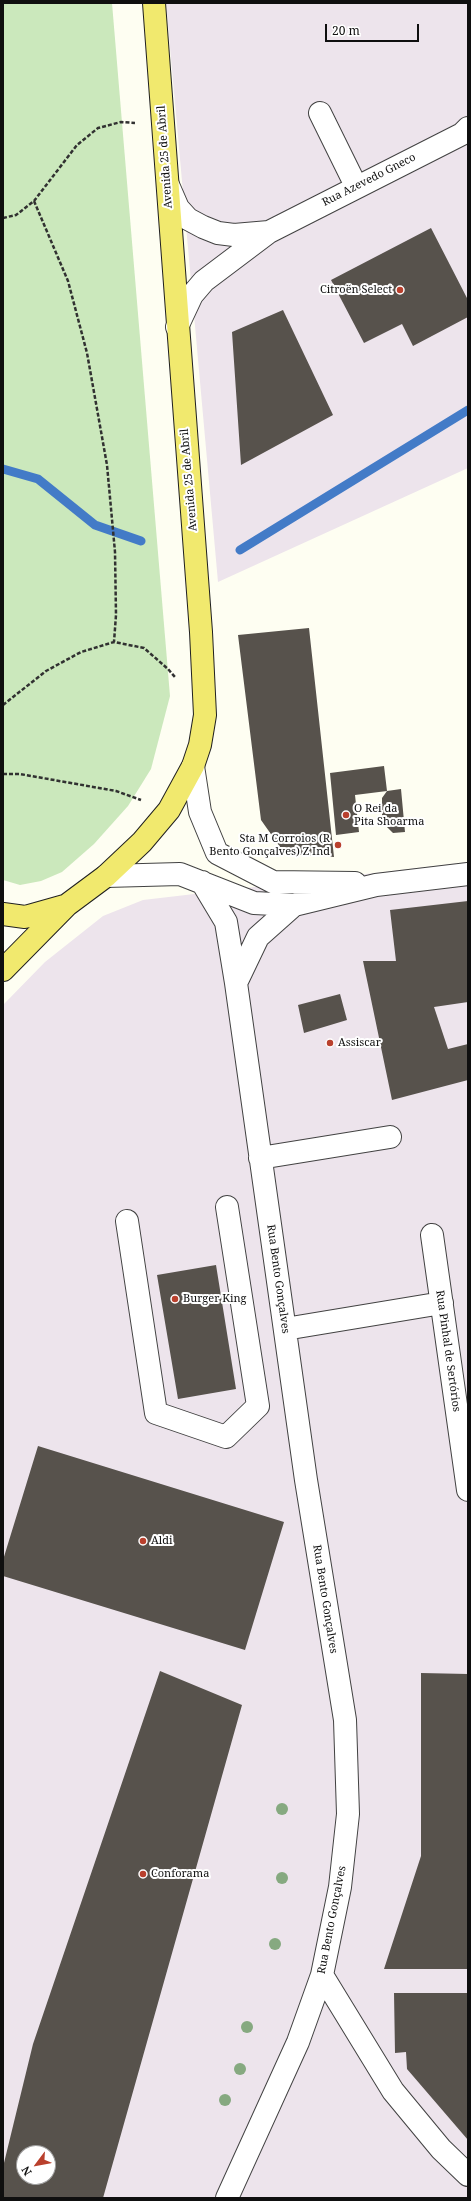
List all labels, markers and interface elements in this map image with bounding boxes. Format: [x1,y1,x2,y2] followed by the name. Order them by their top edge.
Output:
[327,16,421,42] scale bar
[332,22,360,39] text: 20 m
[155,105,175,209] street label: Avenida 25 de Abril
[320,151,418,209] street label: Rua Azevedo Gneco
[320,283,392,297] place label: Citroën Select
[395,285,405,295] marker: Citroën Select
[178,428,200,532] street label: Avenida 25 de Abril
[354,802,424,828] place label: O Rei da Pita Shoarma
[341,810,351,820] marker: O Rei da Pita Shoarma
[209,832,330,858] place label: Sta M Corroios (R Bento Gonçalves) Z Ind
[333,840,343,850] marker: Sta M Corroios (R Bento Gonçalves) Z Ind
[338,1036,381,1050] place label: Assiscar
[325,1038,335,1048] marker: Assiscar
[264,1224,292,1334] street label: Rua Bento Gonçalves
[433,1289,463,1413] street label: Rua Pinhal de Sertórios
[183,1292,246,1306] place label: Burger King
[170,1294,180,1304] marker: Burger King
[151,1534,172,1548] place label: Aldi
[138,1536,148,1546] marker: Aldi
[310,1544,340,1654] street label: Rua Bento Gonçalves
[315,1865,349,1975] street label: Rua Bento Gonçalves
[151,1867,209,1881] place label: Conforama
[138,1869,148,1879] marker: Conforama
[16,2145,56,2185] north arrow
[18,2163,35,2179] text: N

